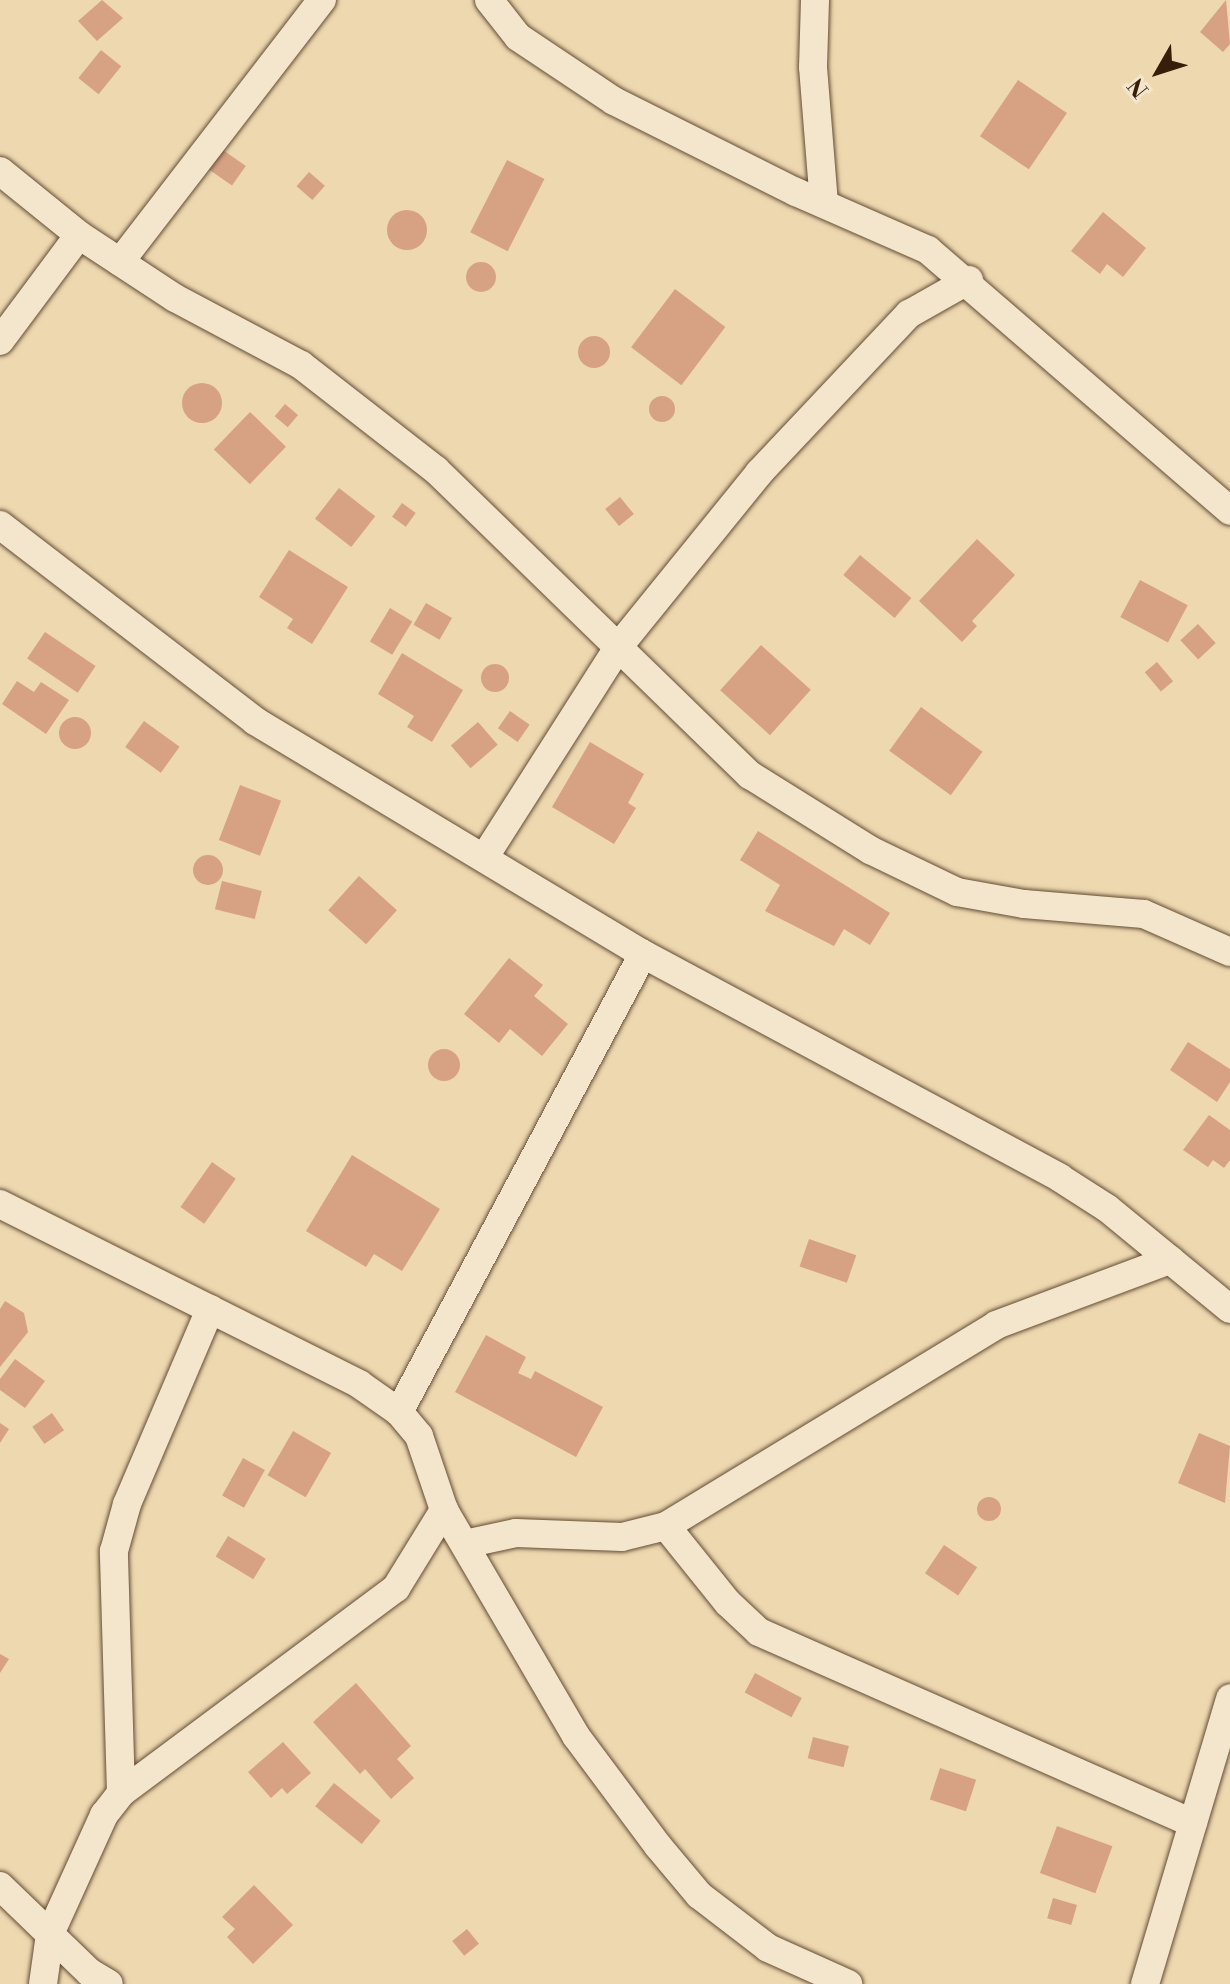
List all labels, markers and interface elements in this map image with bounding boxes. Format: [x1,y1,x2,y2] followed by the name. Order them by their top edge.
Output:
[1118,32,1198,112] north arrow
[1123,72,1155,103] text: N

